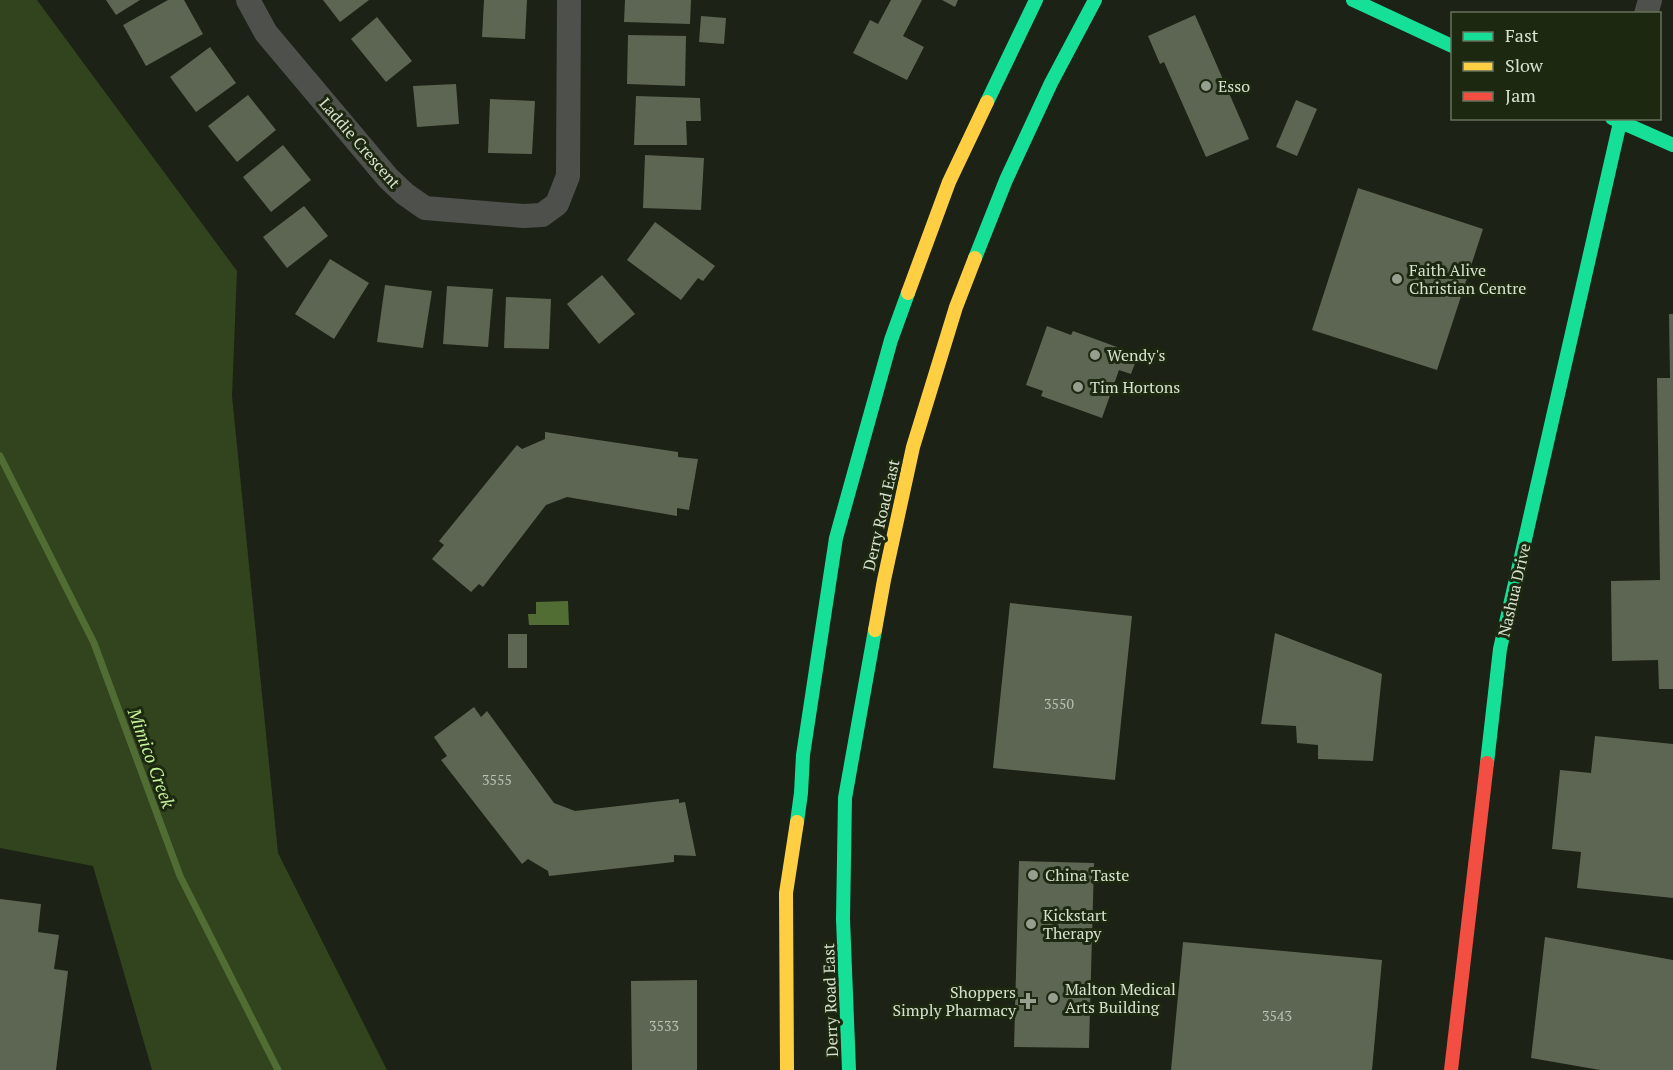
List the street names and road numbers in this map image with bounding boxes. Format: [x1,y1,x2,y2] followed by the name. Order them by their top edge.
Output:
[314,93,406,193] street label: Laddie Crescent
[857,457,905,573] street label: Derry Road East
[1493,541,1535,639] street label: Nashua Drive
[817,943,843,1057] street label: Derry Road East

